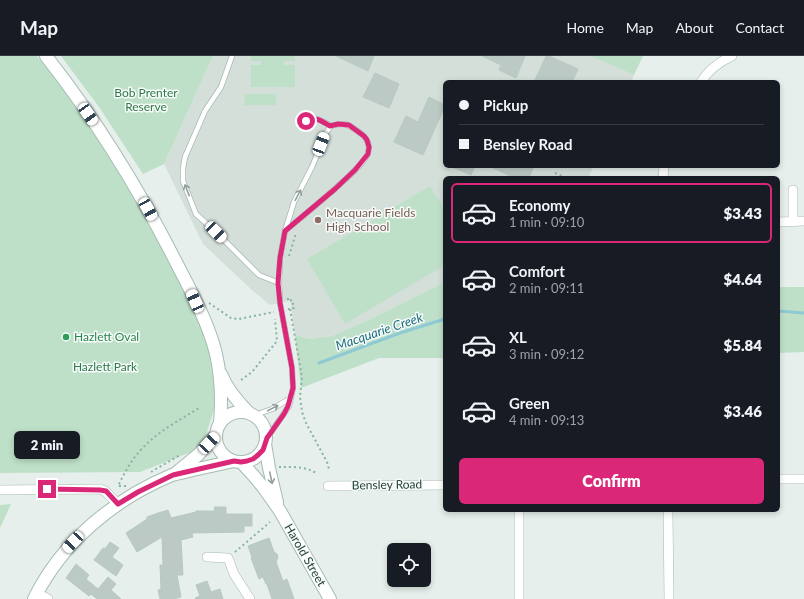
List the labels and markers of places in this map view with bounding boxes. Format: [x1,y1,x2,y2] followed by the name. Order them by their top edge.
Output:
[326,205,415,234] place label: Macquarie Fields High School
[313,215,323,225] marker: Macquarie Fields High School
[74,329,139,344] place label: Hazlett Oval
[61,332,71,342] marker: Hazlett Oval

